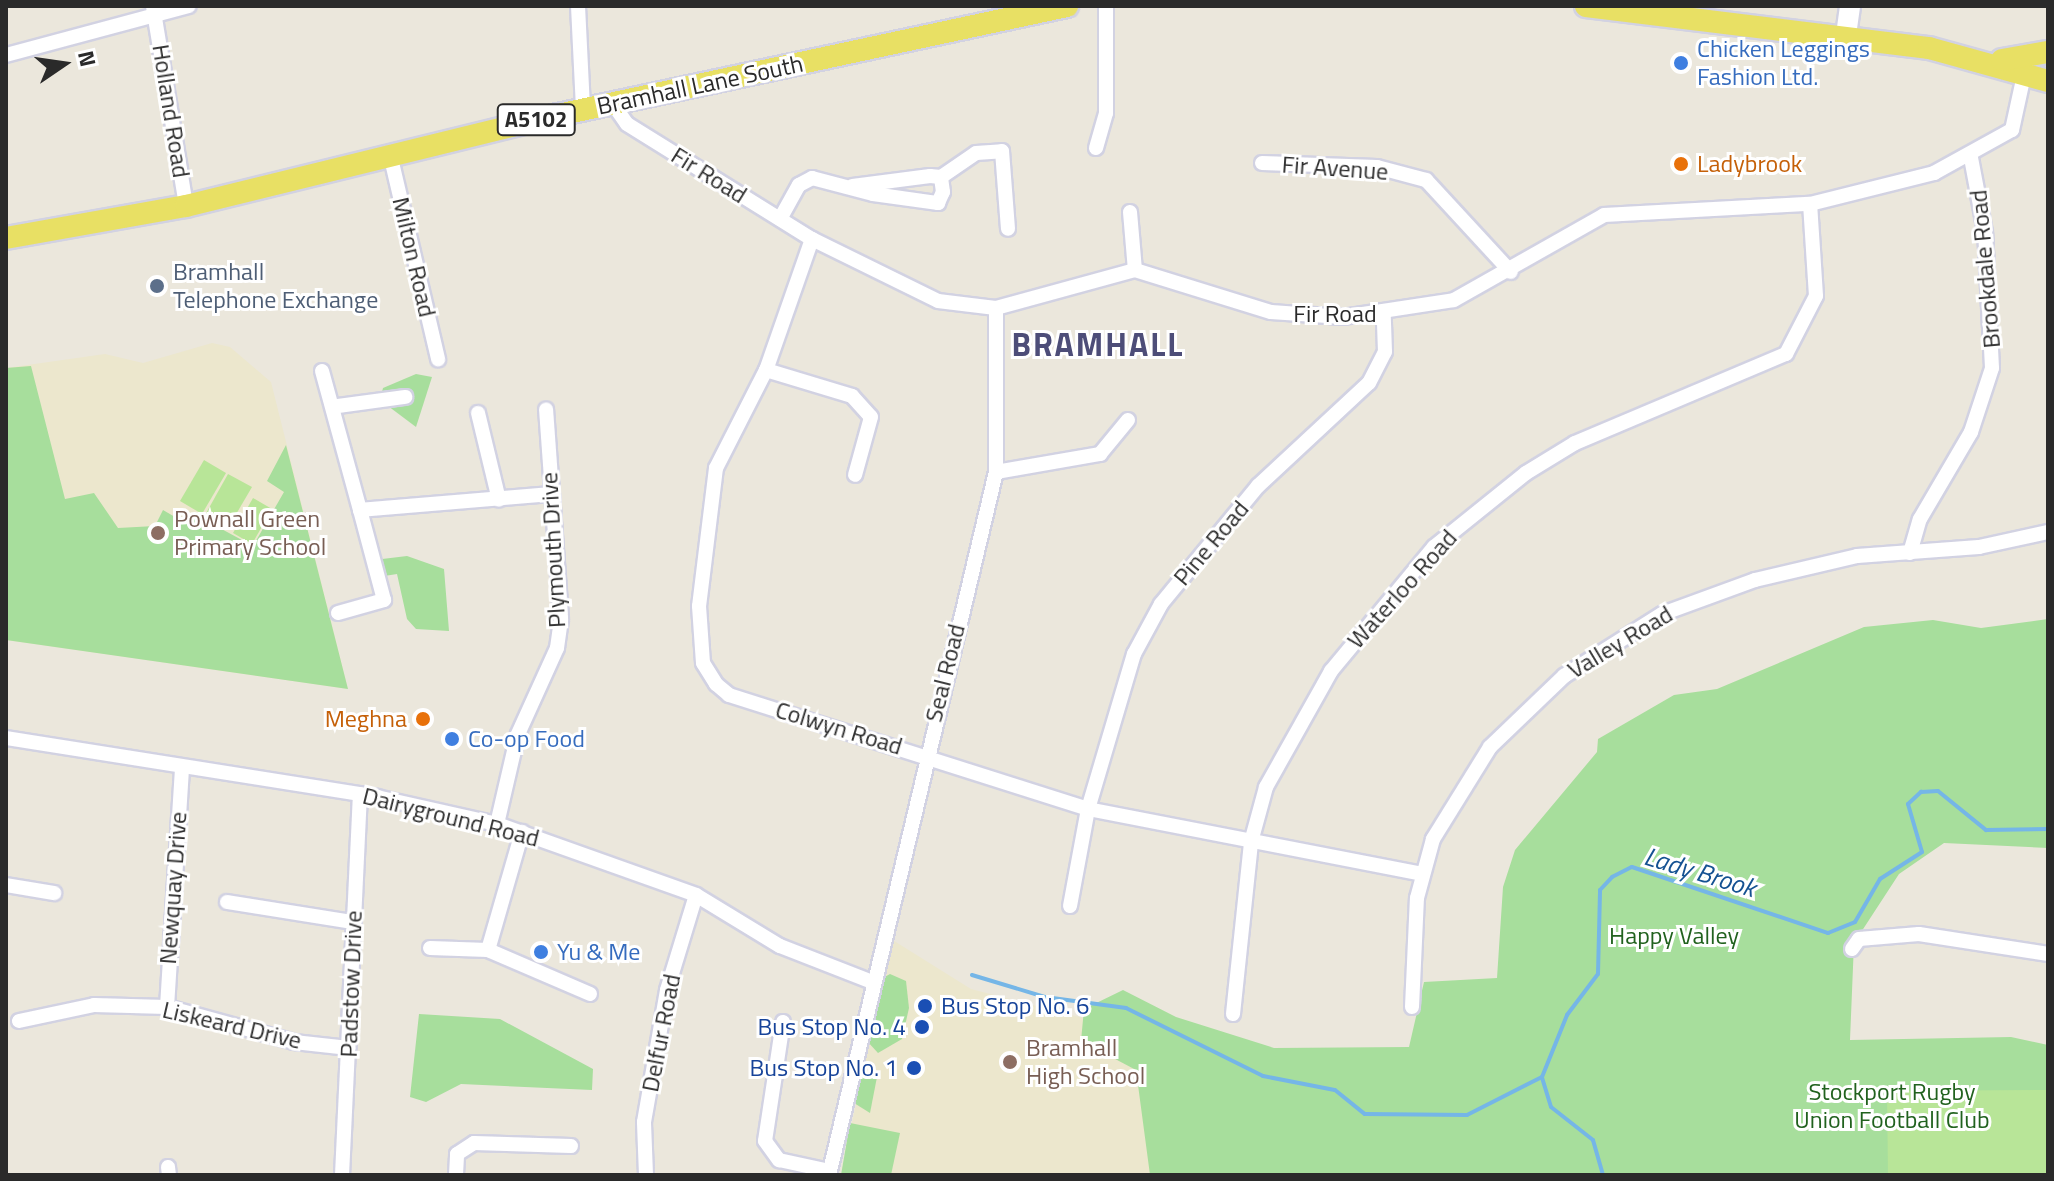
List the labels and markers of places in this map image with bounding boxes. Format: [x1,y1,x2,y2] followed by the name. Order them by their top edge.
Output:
[1697,35,1870,91] place label: Chicken Leggings Fashion Ltd.
[1672,54,1690,72] marker: Chicken Leggings Fashion Ltd.
[1697,150,1802,178] place label: Ladybrook
[1672,155,1690,173] marker: Ladybrook
[173,258,378,314] place label: Bramhall Telephone Exchange
[148,277,166,295] marker: Bramhall Telephone Exchange
[174,505,326,561] place label: Pownall Green Primary School
[149,524,167,542] marker: Pownall Green Primary School
[325,705,407,733] place label: Meghna
[414,710,432,728] marker: Meghna
[468,725,585,753] place label: Co-op Food
[443,730,461,748] marker: Co-op Food
[557,938,640,966] place label: Yu & Me
[532,943,550,961] marker: Yu & Me
[941,992,1089,1020] place label: Bus Stop No. 6
[916,997,934,1015] marker: Bus Stop No. 6
[758,1013,906,1041] place label: Bus Stop No. 4
[913,1018,931,1036] marker: Bus Stop No. 4
[1026,1034,1145,1090] place label: Bramhall High School
[1001,1053,1019,1071] marker: Bramhall High School
[750,1054,898,1082] place label: Bus Stop No. 1
[905,1059,923,1077] marker: Bus Stop No. 1

